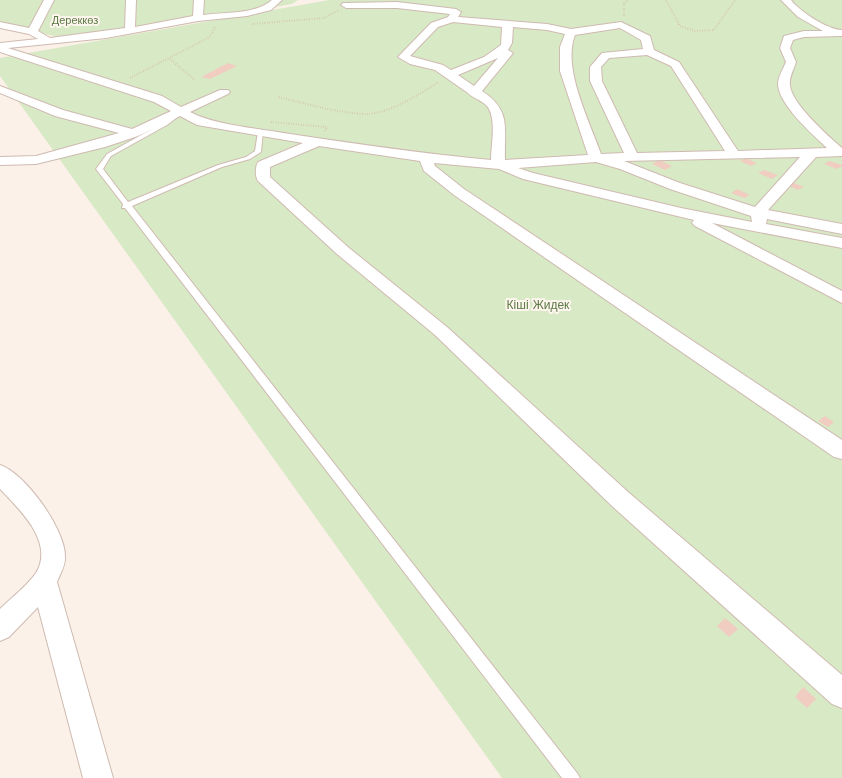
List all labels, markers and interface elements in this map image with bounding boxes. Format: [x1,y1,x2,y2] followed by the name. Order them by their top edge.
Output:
[52,14,98,27] park label: Дереккөз
[507,298,570,312] park label: Кіші Жидек

